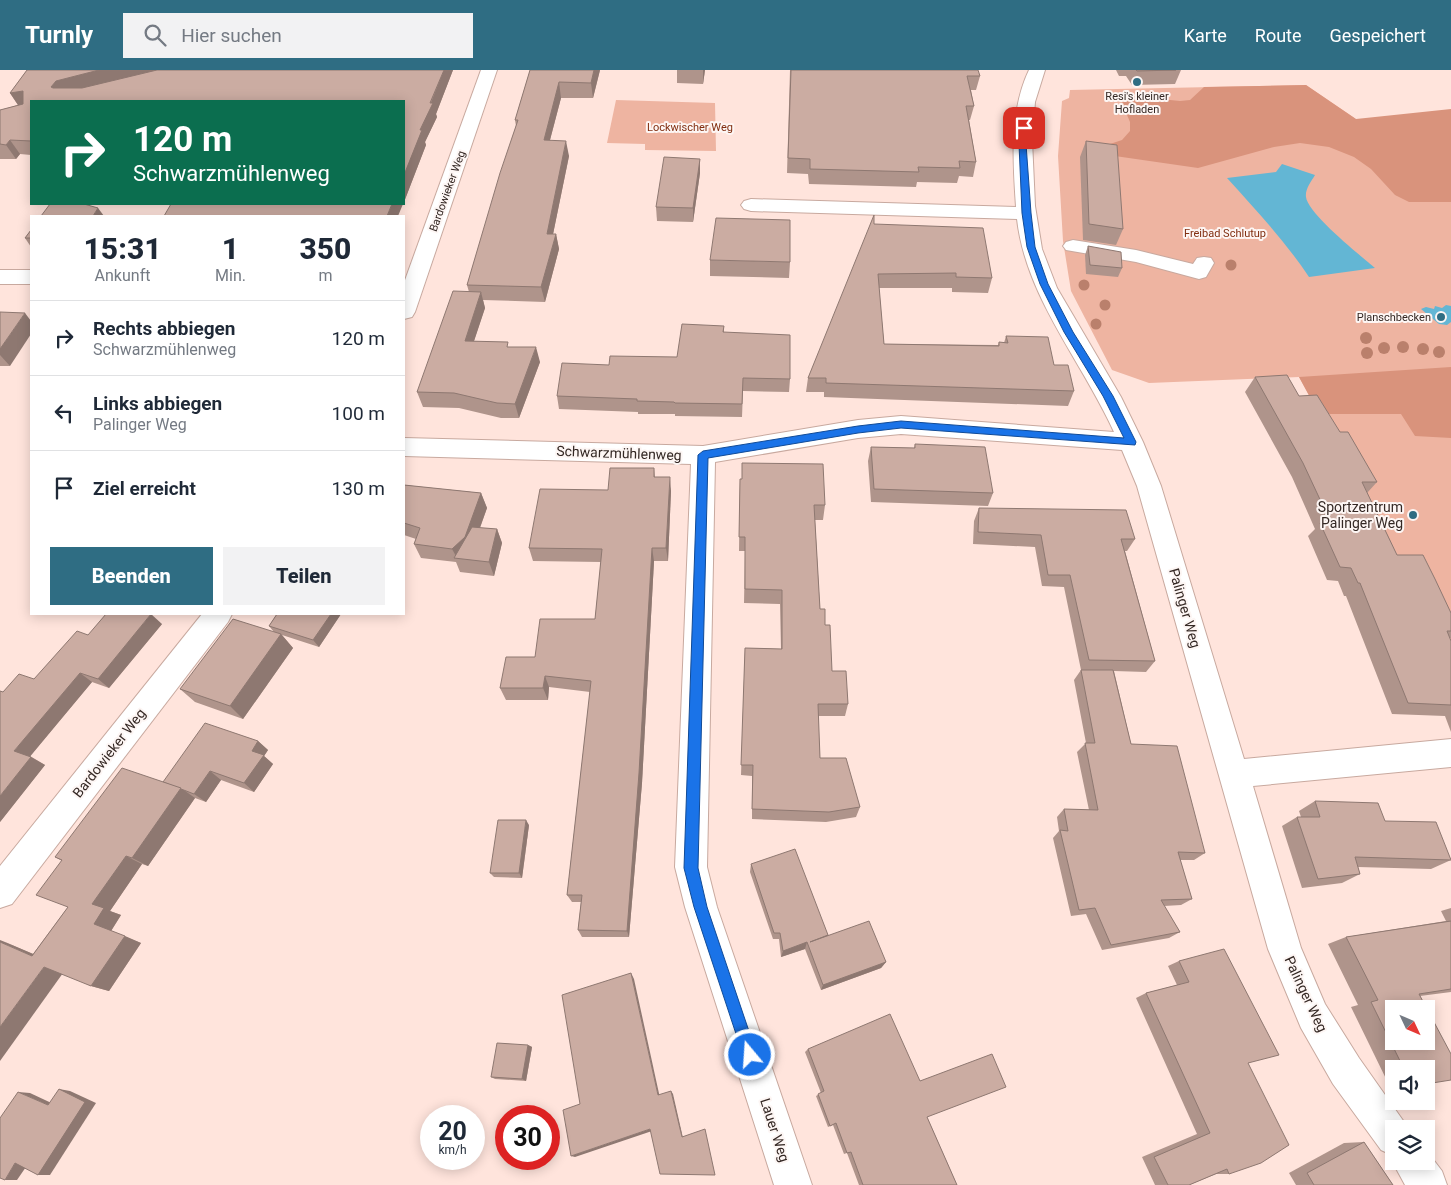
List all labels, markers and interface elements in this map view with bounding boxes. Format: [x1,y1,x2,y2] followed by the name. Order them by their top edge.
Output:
[123,13,473,58] search box
[25,21,93,49] text: Turnly
[141,21,169,49] icon: search
[181,24,282,47] text: Hier suchen
[1184,25,1227,46] text: Karte
[1255,25,1302,46] text: Route
[1330,25,1426,46] text: Gespeichert
[1131,76,1143,88] marker: Resi's kleiner Hofladen
[1105,90,1169,116] place label: Resi's kleiner Hofladen
[1003,107,1045,149] pin
[1010,114,1038,142] icon: arrive
[133,119,232,160] text: 120 m
[50,120,115,185] icon: right
[647,121,733,134] park label: Lockwischer Weg
[427,149,468,233] street label: Bardowieker Weg
[133,161,330,186] text: Schwarzmühlenweg
[1184,227,1266,240] park label: Freibad Schlutup
[84,231,161,266] text: 15:31
[222,231,239,266] text: 1
[300,231,351,266] text: 350
[95,266,150,285] text: Ankunft
[215,266,246,285] text: Min.
[318,266,332,285] text: m
[1357,311,1431,324] place label: Planschbecken
[1435,311,1447,323] marker: Planschbecken
[93,317,235,340] text: Rechts abbiegen
[50,324,78,352] icon: right
[332,327,385,350] text: 120 m
[93,340,236,359] text: Schwarzmühlenweg
[93,392,222,415] text: Links abbiegen
[50,399,78,427] icon: left
[332,402,385,425] text: 100 m
[93,415,187,434] text: Palinger Weg
[556,443,682,463] street label: Schwarzmühlenweg
[50,474,78,502] icon: arrive
[93,477,196,500] text: Ziel erreicht
[332,477,385,500] text: 130 m
[1318,499,1403,531] place label: Sportzentrum Palinger Weg
[1407,509,1419,521] marker: Sportzentrum Palinger Weg
[50,547,213,605] button: Beenden
[223,547,385,605] button: Teilen
[1166,566,1204,650] street label: Palinger Weg
[69,705,149,801] street label: Bardowieker Weg
[1281,953,1331,1035] street label: Palinger Weg
[1385,1000,1435,1050] north arrow
[1385,1000,1435,1170] map controls
[723,1028,775,1080] position arrow
[1385,1060,1435,1110] button: sound
[757,1096,793,1164] street label: Lauer Weg
[495,1105,560,1170] speed limit sign: 30
[438,1117,467,1146] text: 20
[1385,1120,1435,1170] button: layers
[438,1143,467,1157] text: km/h

